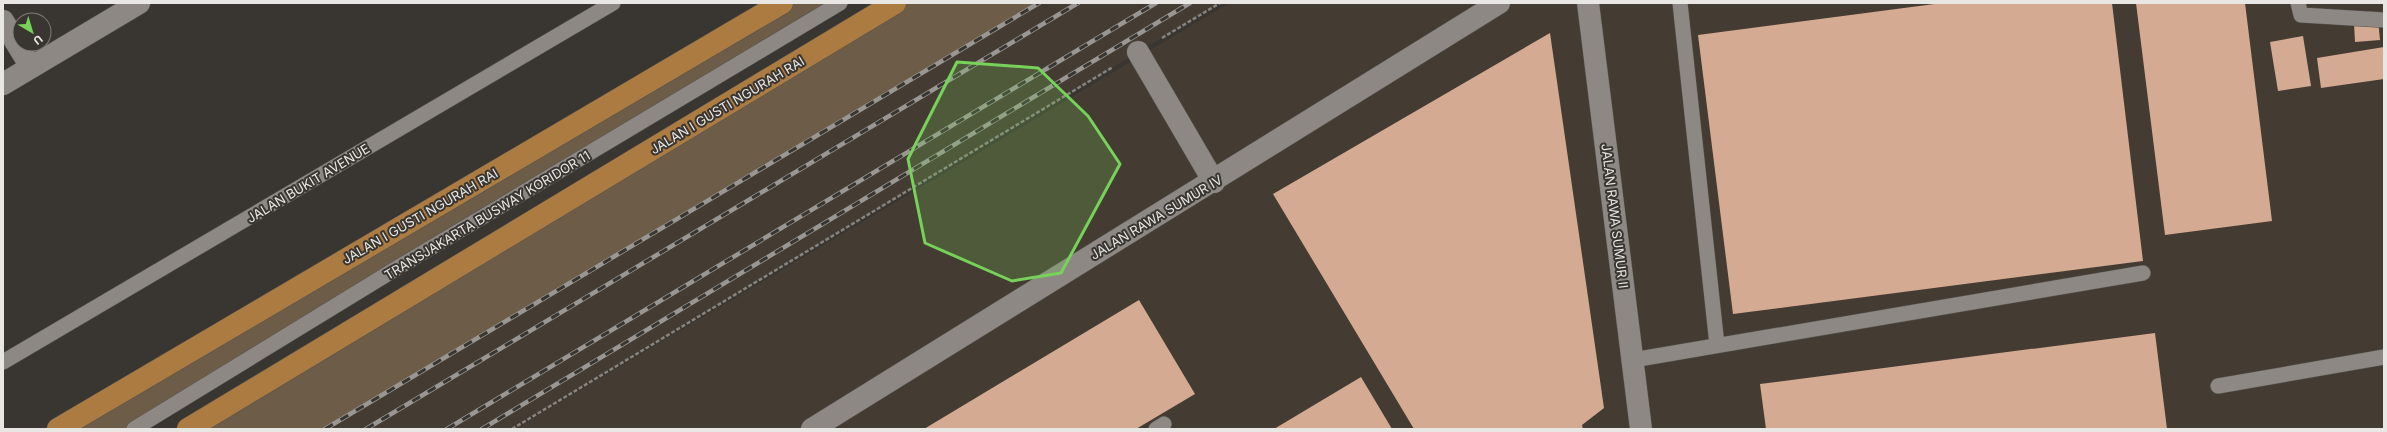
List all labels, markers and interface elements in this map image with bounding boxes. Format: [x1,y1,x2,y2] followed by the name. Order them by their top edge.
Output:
[12,12,52,52] north arrow
[31,32,46,48] text: U
[647,53,807,157] street label: JALAN I GUSTI NGURAH RAI
[244,140,372,226] street label: JALAN BUKIT AVENUE
[1598,143,1632,289] street label: JALAN RAWA SUMUR II
[381,147,593,283] street label: TRANSJAKARTA BUSWAY KORIDOR 11
[339,165,501,267] street label: JALAN I GUSTI NGURAH RAI
[1087,171,1225,263] street label: JALAN RAWA SUMUR IV

